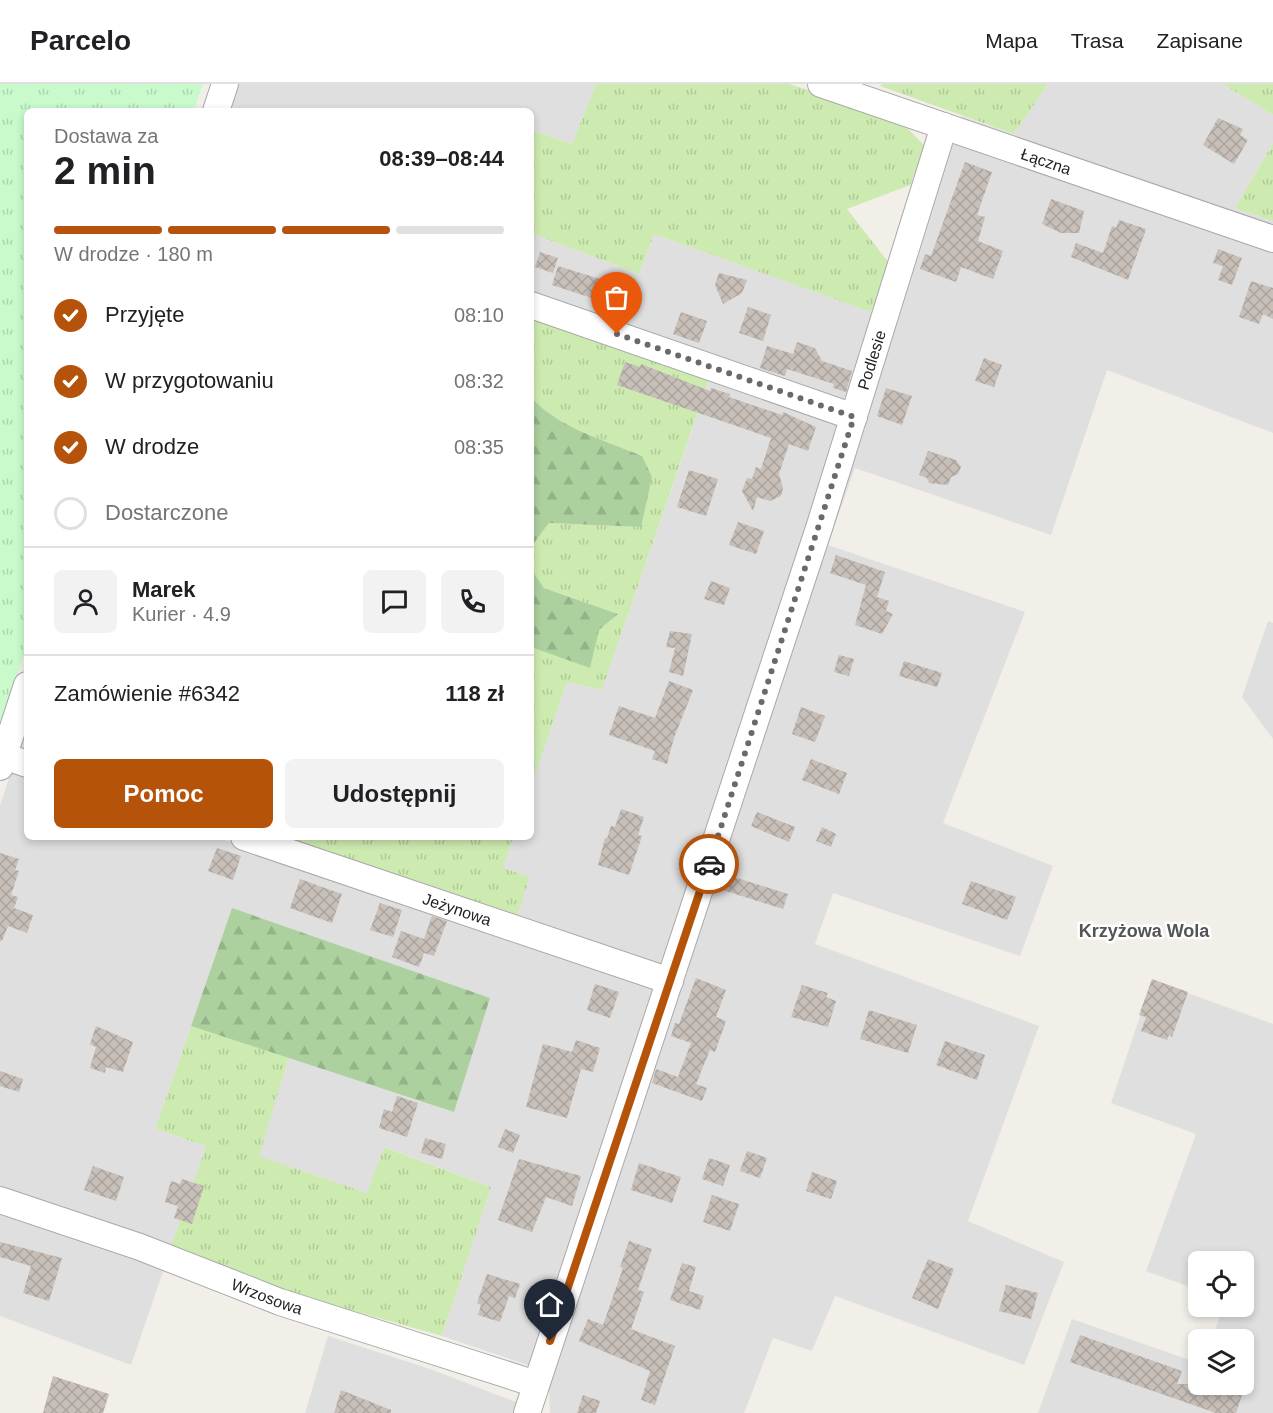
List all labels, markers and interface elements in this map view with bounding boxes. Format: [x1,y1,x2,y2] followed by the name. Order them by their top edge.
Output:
[30,25,131,56] text: Parcelo
[985,29,1038,52] text: Mapa
[1071,29,1124,52] text: Trasa
[1157,29,1243,52] text: Zapisane
[54,125,159,147] text: Dostawa za
[1019,145,1073,178] street label: Łączna
[379,146,504,171] text: 08:39–08:44
[54,149,156,192] text: 2 min
[54,243,213,265] text: W drodze · 180 m
[591,272,642,334] pin
[600,281,633,314] icon: bag
[54,299,87,332] icon: check
[105,302,184,327] text: Przyjęte
[454,304,504,326] text: 08:10
[854,328,889,392] street label: Podlesie
[54,365,87,398] icon: check
[105,368,274,393] text: W przygotowaniu
[454,370,504,392] text: 08:32
[54,431,87,464] icon: check
[105,434,199,459] text: W drodze
[454,436,504,458] text: 08:35
[105,500,229,525] text: Dostarczone
[54,570,117,633] button: person
[363,570,426,633] button: chat
[441,570,504,633] button: phone
[132,577,196,602] text: Marek
[132,603,231,625] text: Kurier · 4.9
[54,681,240,706] text: Zamówienie #6342
[445,681,504,706] text: 118 zł
[54,759,273,828] button: Pomoc
[285,759,504,828] button: Udostępnij
[679,834,739,894] courier
[693,848,726,881] icon: car
[421,890,494,929] street label: Jeżynowa
[1079,921,1210,941] district label: Krzyżowa Wola
[1188,1251,1254,1395] map controls
[1188,1251,1254,1317] button: locate
[229,1275,305,1317] street label: Wrzosowa
[524,1279,575,1341] pin
[533,1288,566,1321] icon: home
[1188,1329,1254,1395] button: layers

